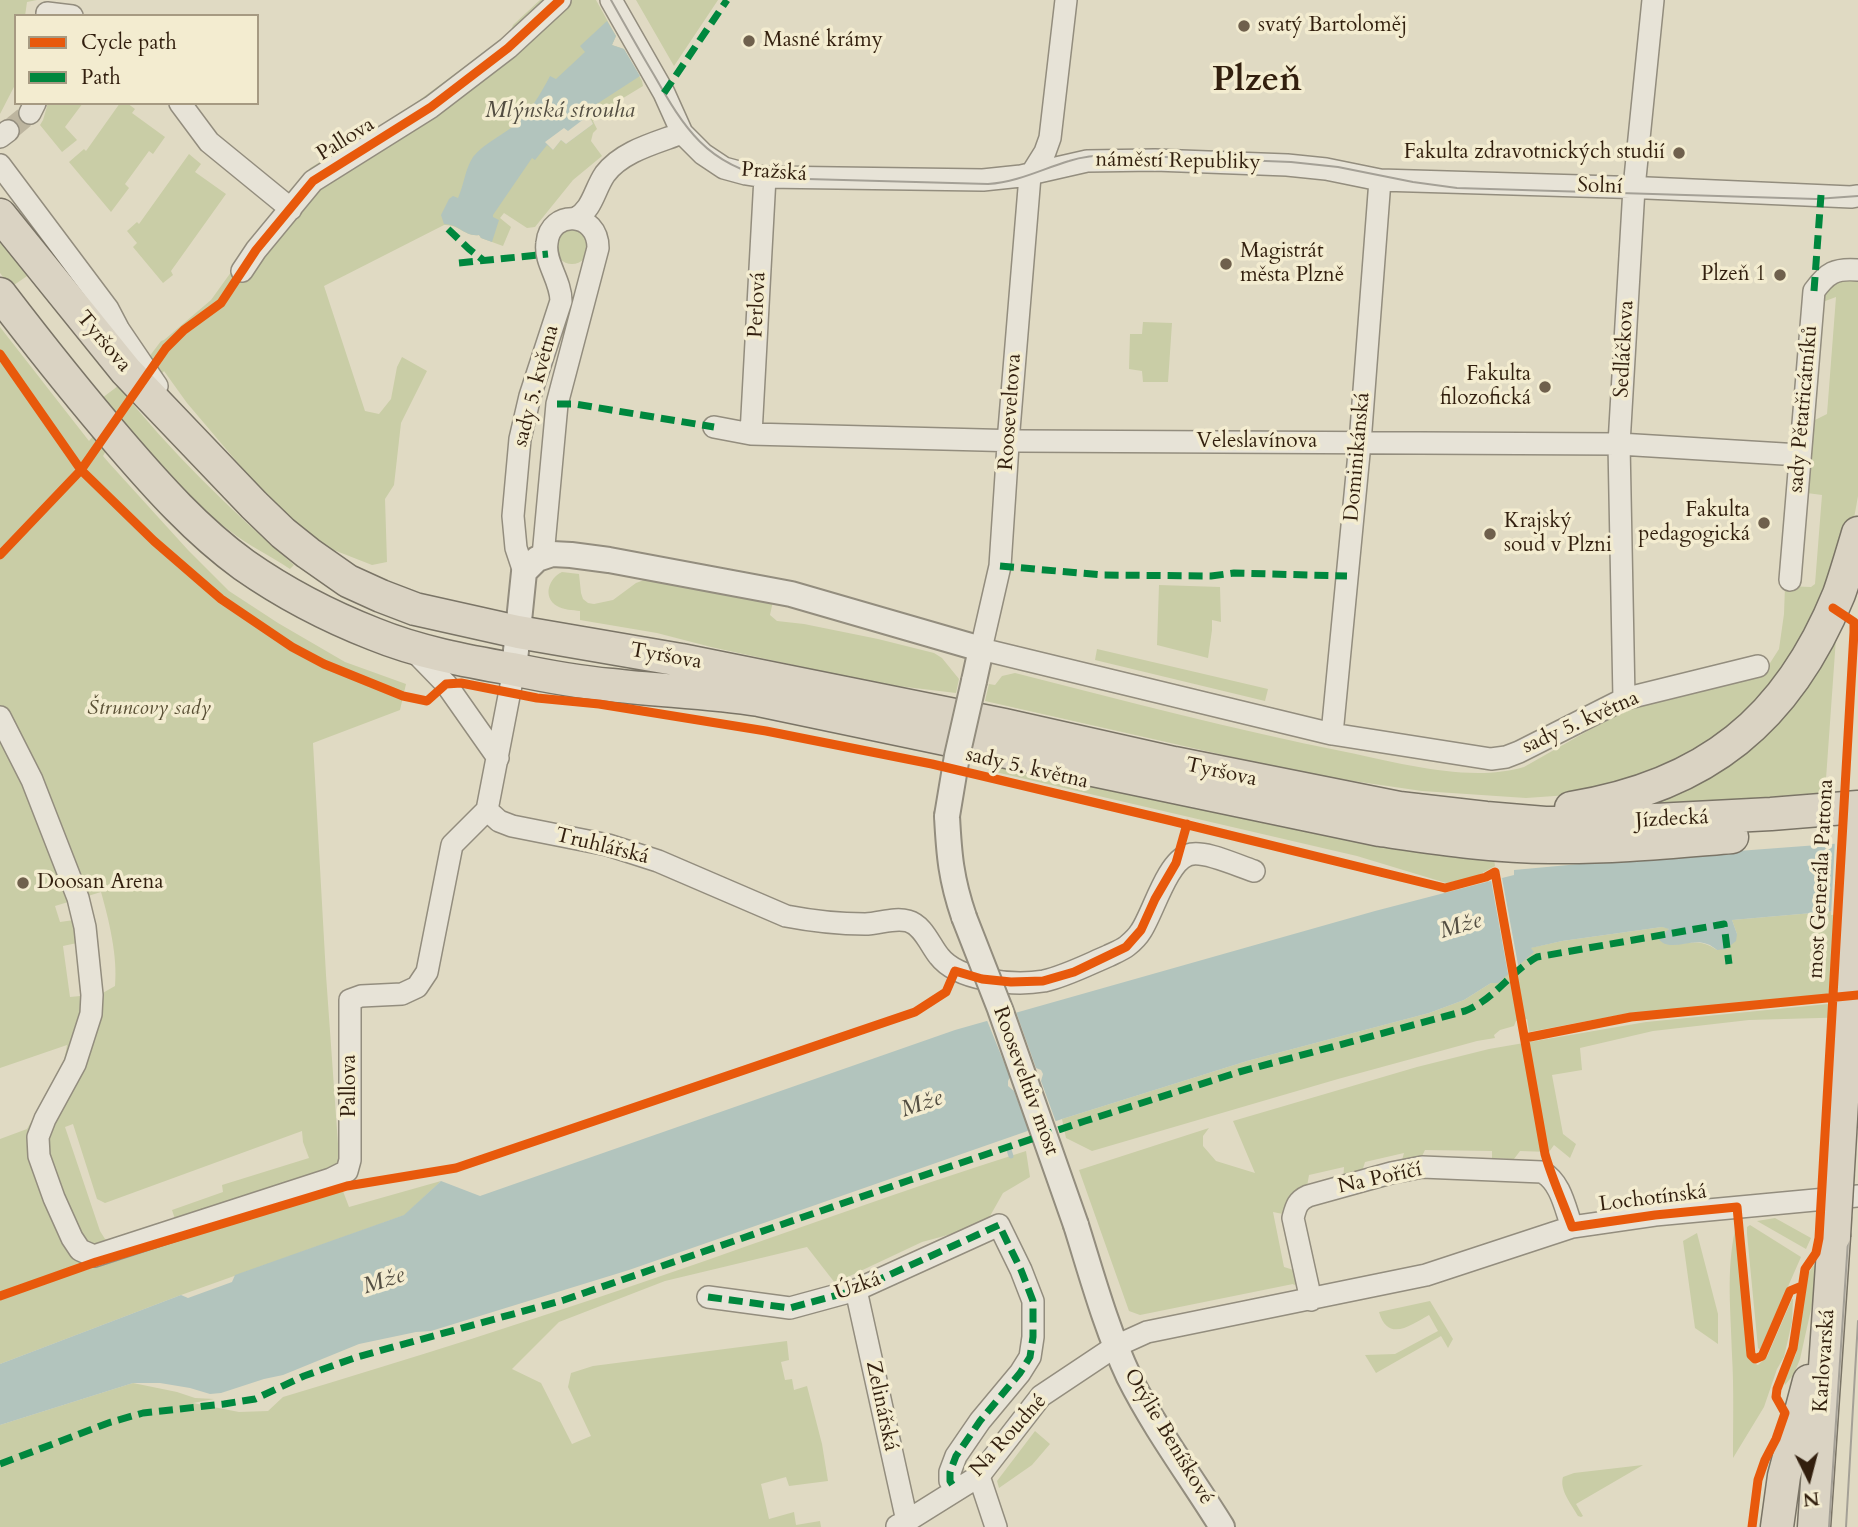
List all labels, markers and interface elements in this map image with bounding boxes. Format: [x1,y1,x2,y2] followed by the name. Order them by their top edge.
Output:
[1258,13,1407,39] place label: svatý Bartoloměj
[14,14,259,105] legend
[1236,18,1252,34] marker: svatý Bartoloměj
[81,28,177,57] text: Cycle path
[763,28,883,54] place label: Masné krámy
[741,33,757,49] marker: Masné krámy
[1212,61,1302,103] district label: Plzeň
[81,63,121,92] text: Path
[485,98,635,126] water label: Mlýnská strouha
[313,113,379,167] street label: Pallova
[1404,140,1665,166] place label: Fakulta zdravotnických studií
[1671,145,1687,161] marker: Fakulta zdravotnických studií
[1095,148,1261,176] street label: náměstí Republiky
[740,158,808,188] street label: Pražská
[1577,174,1623,200] street label: Solní
[1240,239,1344,289] place label: Magistrát města Plzně
[1218,256,1234,272] marker: Magistrát města Plzně
[1701,262,1766,288] place label: Plzeň 1
[1772,267,1788,283] marker: Plzeň 1
[744,271,772,339] street label: Perlová
[1610,300,1640,398] street label: Sedláčkova
[70,306,136,378] street label: Tyršova
[509,322,565,450] street label: sady 5. května
[1784,324,1824,494] street label: sady Pětatřicátníků
[994,353,1028,471] street label: Rooseveltova
[1440,362,1531,412] place label: Fakulta filozofická
[1537,379,1553,395] marker: Fakulta filozofická
[1340,391,1376,523] street label: Dominikánská
[1197,429,1317,455] street label: Veleslavínova
[1638,498,1750,548] place label: Fakulta pedagogická
[1504,509,1612,559] place label: Krajský soud v Plzni
[1756,515,1772,531] marker: Fakulta pedagogická
[1482,526,1498,542] marker: Krajský soud v Plzni
[628,638,704,676] street label: Tyršova
[1519,686,1643,760] street label: sady 5. května
[87,696,211,722] park label: Štruncovy sady
[963,743,1091,795] street label: sady 5. května
[1183,753,1259,793] street label: Tyršova
[1804,779,1840,979] street label: most Generála Pattona
[1635,806,1709,834] street label: Jízdecká
[553,823,651,871] street label: Truhlářská
[37,870,164,896] place label: Doosan Arena
[15,875,31,891] marker: Doosan Arena
[1436,908,1486,946] water label: Mže
[986,1003,1064,1159] street label: Rooseveltův most
[337,1054,363,1118] street label: Pallova
[897,1085,947,1125] water label: Mže
[1336,1158,1424,1200] street label: Na Poříčí
[1598,1180,1708,1218] street label: Lochotínská
[359,1262,409,1302] water label: Mže
[832,1267,884,1307] street label: Úzká
[1809,1308,1841,1414] street label: Karlovarská
[859,1359,903,1453] street label: Zelinářská
[1118,1365,1218,1509] street label: Otýlie Beníškové
[965,1389,1053,1483] street label: Na Roudné
[1774,1443,1844,1513] north arrow
[1802,1485,1821,1513] text: N

